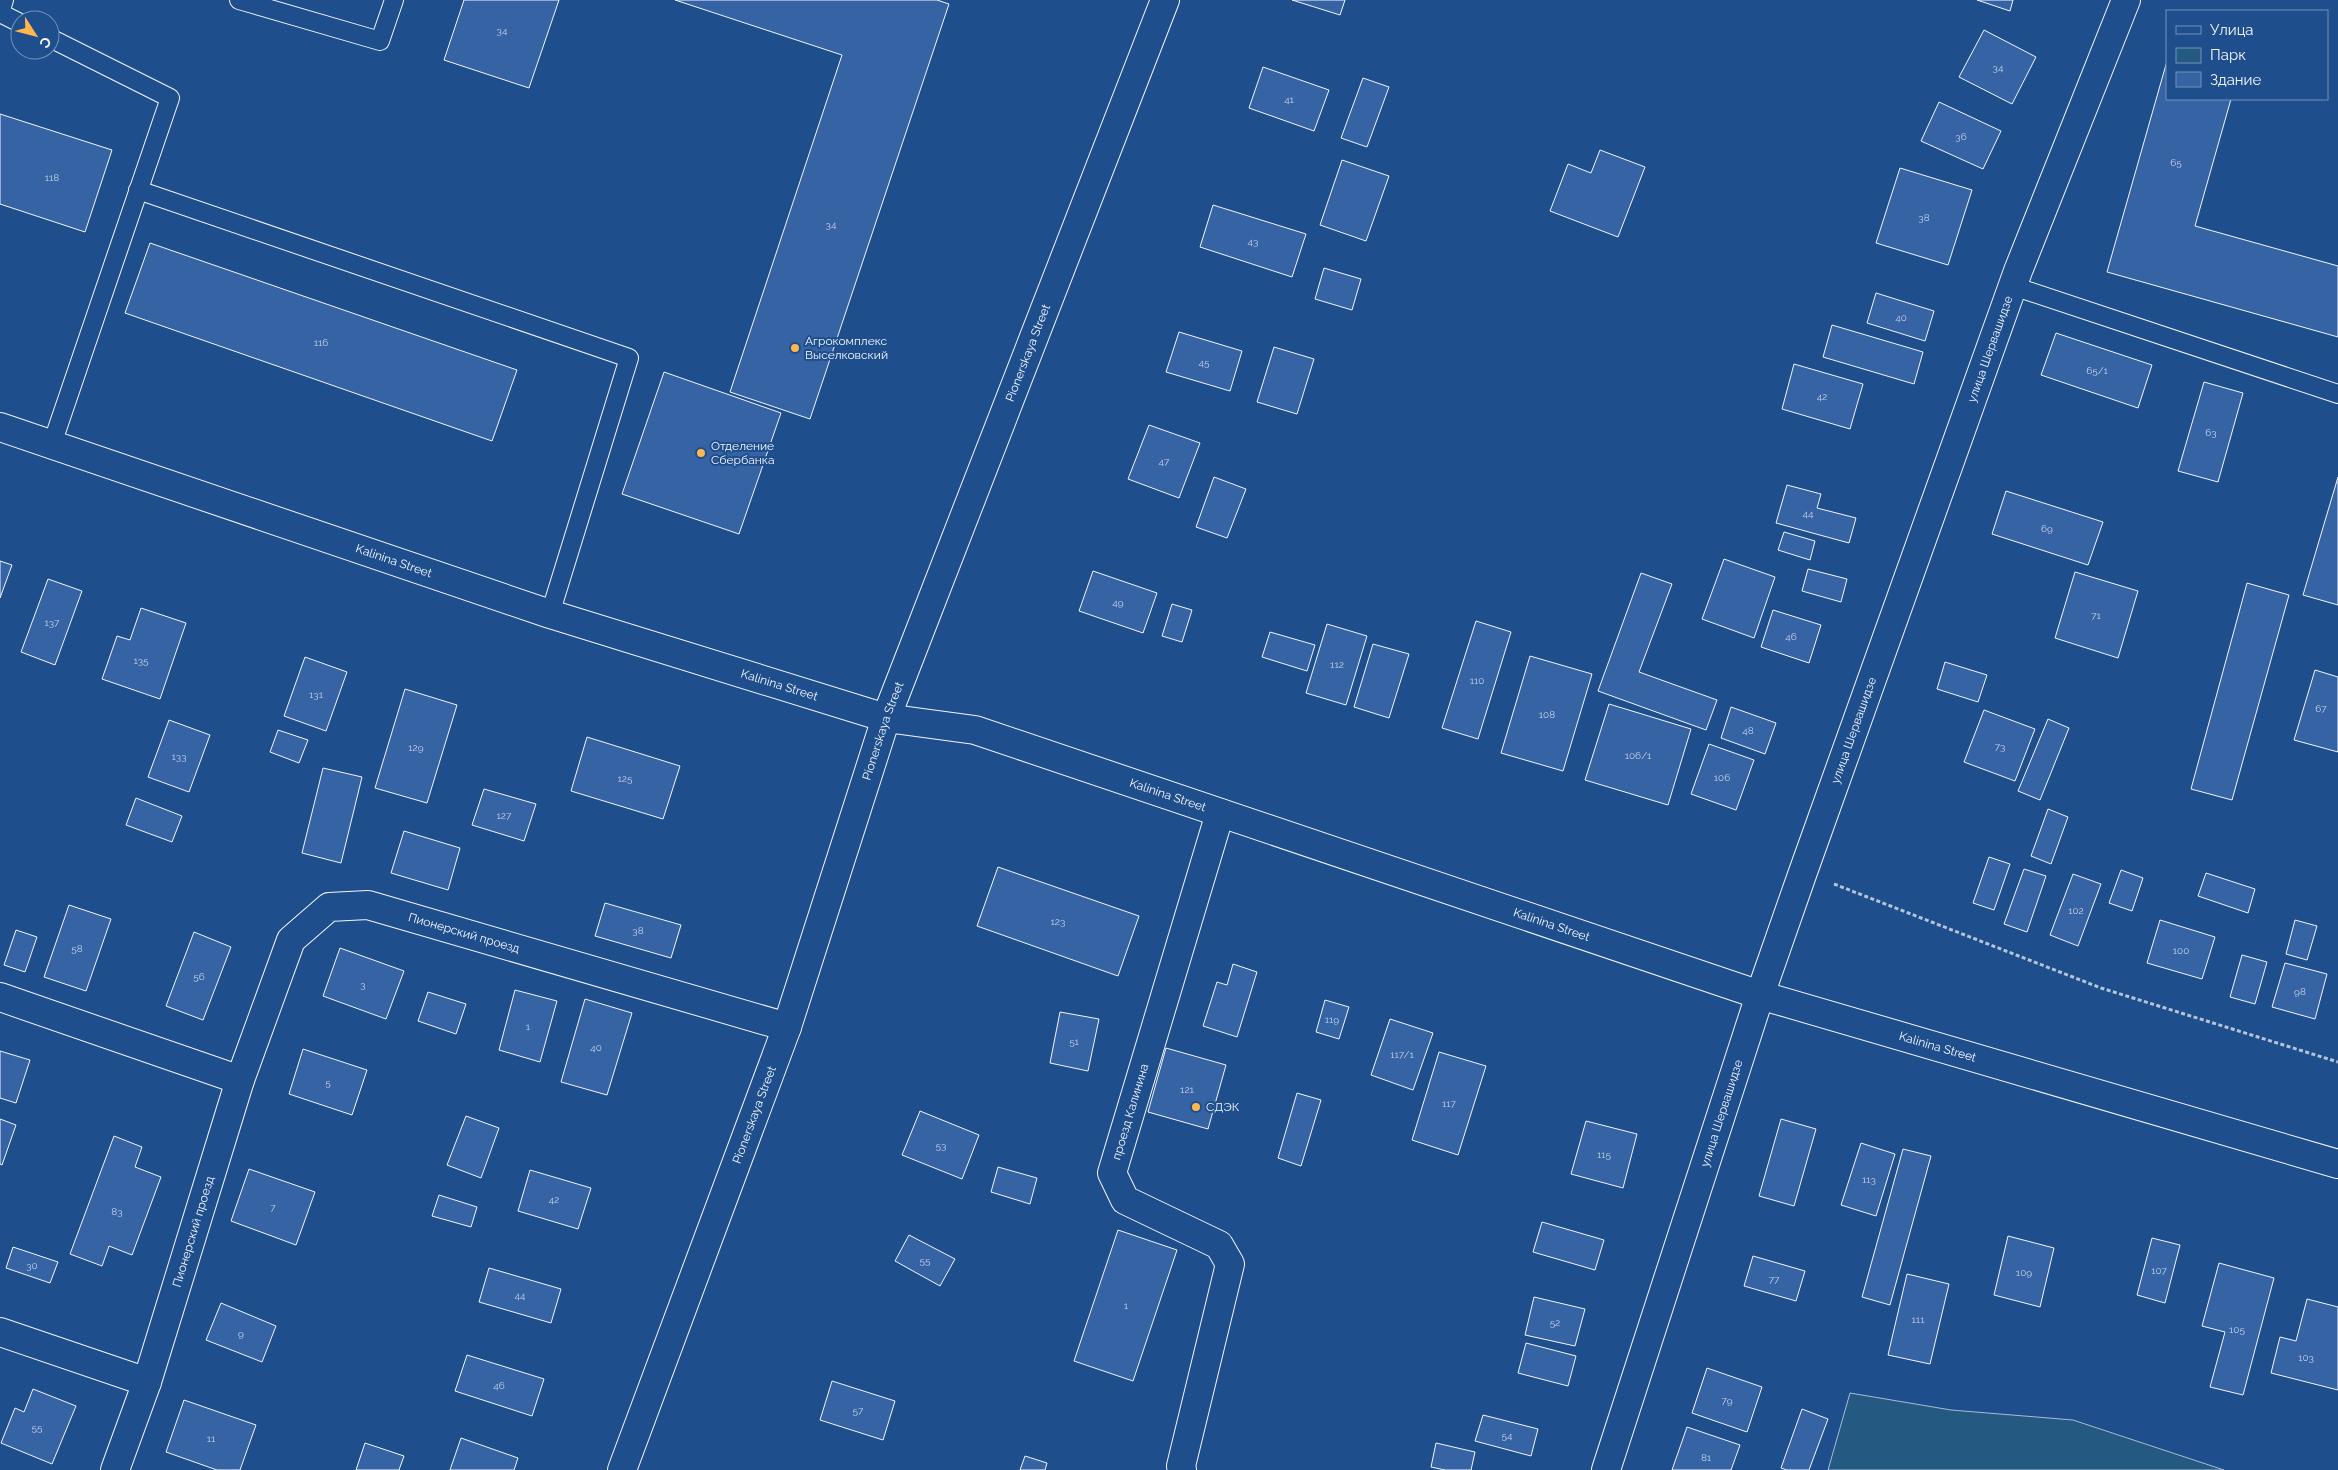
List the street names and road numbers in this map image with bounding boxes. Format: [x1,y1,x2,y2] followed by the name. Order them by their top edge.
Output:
[1965,294,2016,404] street label: улица Шервашидзе
[1003,302,1053,403] street label: Pionerskaya Street
[354,541,434,580] street label: Kalinina Street
[739,667,819,703] street label: Kalinina Street
[1828,675,1879,786] street label: улица Шервашидзе
[860,680,906,782] street label: Pionerskaya Street
[1128,776,1208,814] street label: Kalinina Street
[1512,905,1592,944] street label: Kalinina Street
[407,910,521,956] street label: Пионерский проезд
[1897,1029,1978,1065] street label: Kalinina Street
[1698,1058,1746,1169] street label: улица Шервашидзе
[1109,1062,1151,1162] street label: проезд Калинина
[730,1064,779,1166] street label: Pionerskaya Street
[170,1174,217,1289] street label: Пионерский проезд

